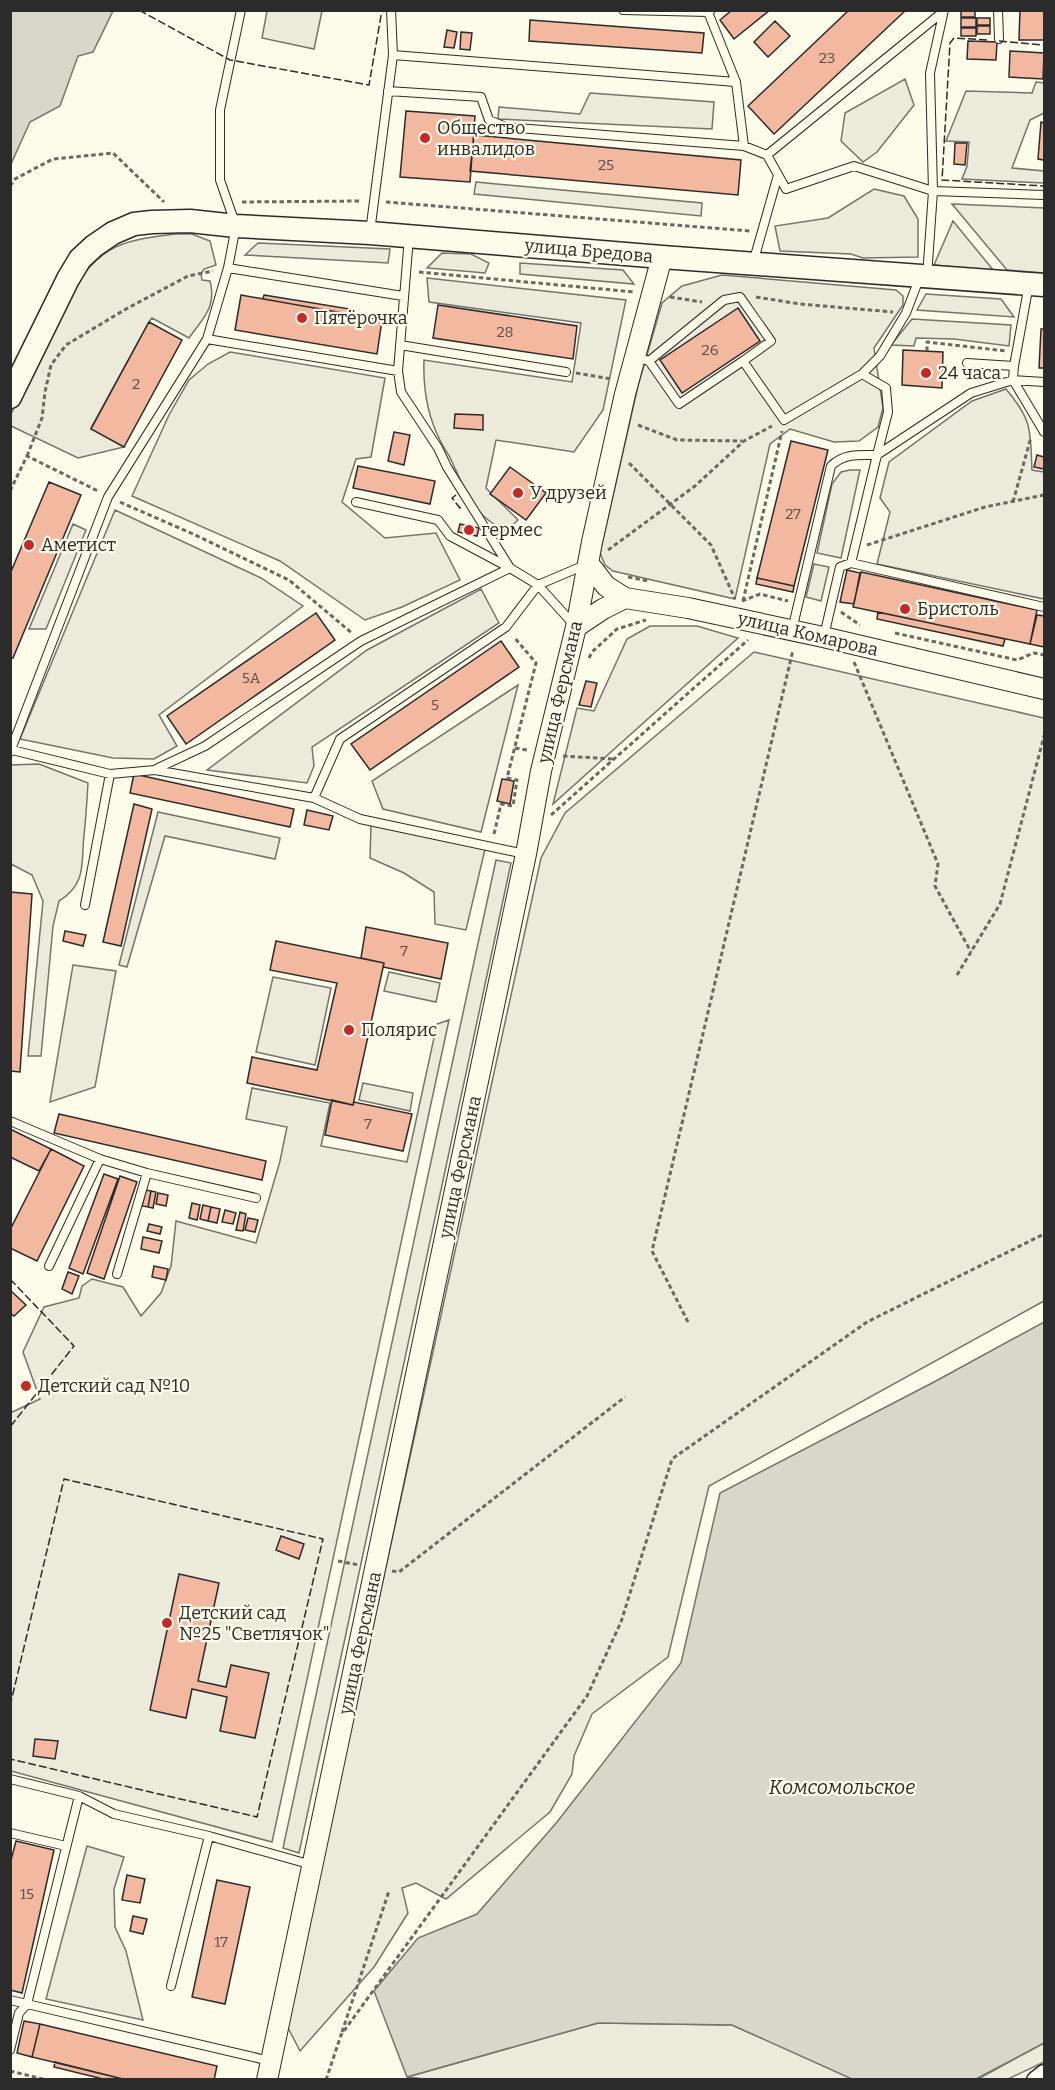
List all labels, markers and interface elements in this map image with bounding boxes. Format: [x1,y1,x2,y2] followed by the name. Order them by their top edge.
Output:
[819,49,835,67] house number: 23
[437,117,535,160] place label: Общество инвалидов
[418,131,432,145] marker: Общество инвалидов
[598,156,614,174] house number: 25
[523,234,654,268] street label: улица Бредова
[314,307,408,329] place label: Пятёрочка
[295,311,309,325] marker: Пятёрочка
[496,323,514,341] house number: 28
[702,341,719,359] house number: 26
[938,362,1001,384] place label: 24 часа
[919,366,933,380] marker: 24 часа
[132,375,140,393] house number: 2
[530,482,607,504] place label: У друзей
[511,486,525,500] marker: У друзей
[785,505,801,523] house number: 27
[481,519,542,541] place label: гермес
[462,523,476,537] marker: гермес
[41,534,116,556] place label: Аметист
[22,538,36,552] marker: Аметист
[917,598,998,620] place label: Бристоль
[898,602,912,616] marker: Бристоль
[735,607,881,661] street label: улица Комарова
[533,618,587,766] street label: улица Ферсмана
[242,669,261,687] house number: 5А
[431,696,439,714] house number: 5
[400,942,408,960] house number: 7
[361,1019,437,1041] place label: Полярис
[342,1023,356,1037] marker: Полярис
[434,1093,486,1242] street label: улица Ферсмана
[364,1115,372,1133] house number: 7
[38,1375,190,1397] place label: Детский сад №10
[19,1379,33,1393] marker: Детский сад №10
[334,1569,386,1718] street label: улица Ферсмана
[179,1602,330,1645] place label: Детский сад №25 "Светлячок"
[160,1616,174,1630] marker: Детский сад №25 "Светлячок"
[769,1775,915,1799] water label: Комсомольское
[20,1885,34,1903] house number: 15
[214,1933,228,1951] house number: 17

